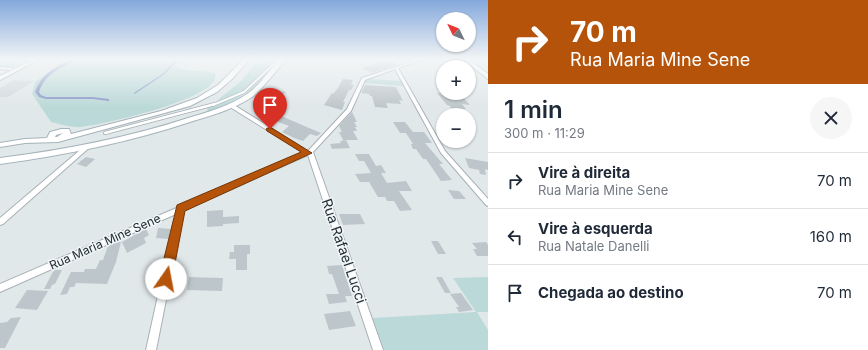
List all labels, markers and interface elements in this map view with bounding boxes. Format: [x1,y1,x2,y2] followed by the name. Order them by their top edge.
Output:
[436,12,476,52] north arrow
[436,12,476,148] map controls
[570,15,637,49] text: 70 m
[504,16,556,68] icon: right
[570,49,750,70] text: Rua Maria Mine Sene
[436,60,476,100] button: +
[253,88,287,129] pin
[259,94,281,116] icon: arrive
[504,95,563,124] text: 1 min
[810,97,852,139] button: close
[436,108,476,148] button: −
[504,125,585,141] text: 300 m · 11:29
[538,163,630,182] text: Vire à direita
[504,170,526,192] icon: right
[817,171,852,190] text: 70 m
[538,182,668,198] text: Rua Maria Mine Sene
[319,196,370,306] street label: Rua Rafael Lucci
[47,210,163,273] street label: Rua Maria Mine Sene
[538,219,653,238] text: Vire à esquerda
[504,226,526,248] icon: left
[810,227,852,246] text: 160 m
[538,238,650,254] text: Rua Natale Danelli
[145,258,187,300] position arrow
[504,282,526,304] icon: arrive
[538,283,684,302] text: Chegada ao destino
[817,283,852,302] text: 70 m

